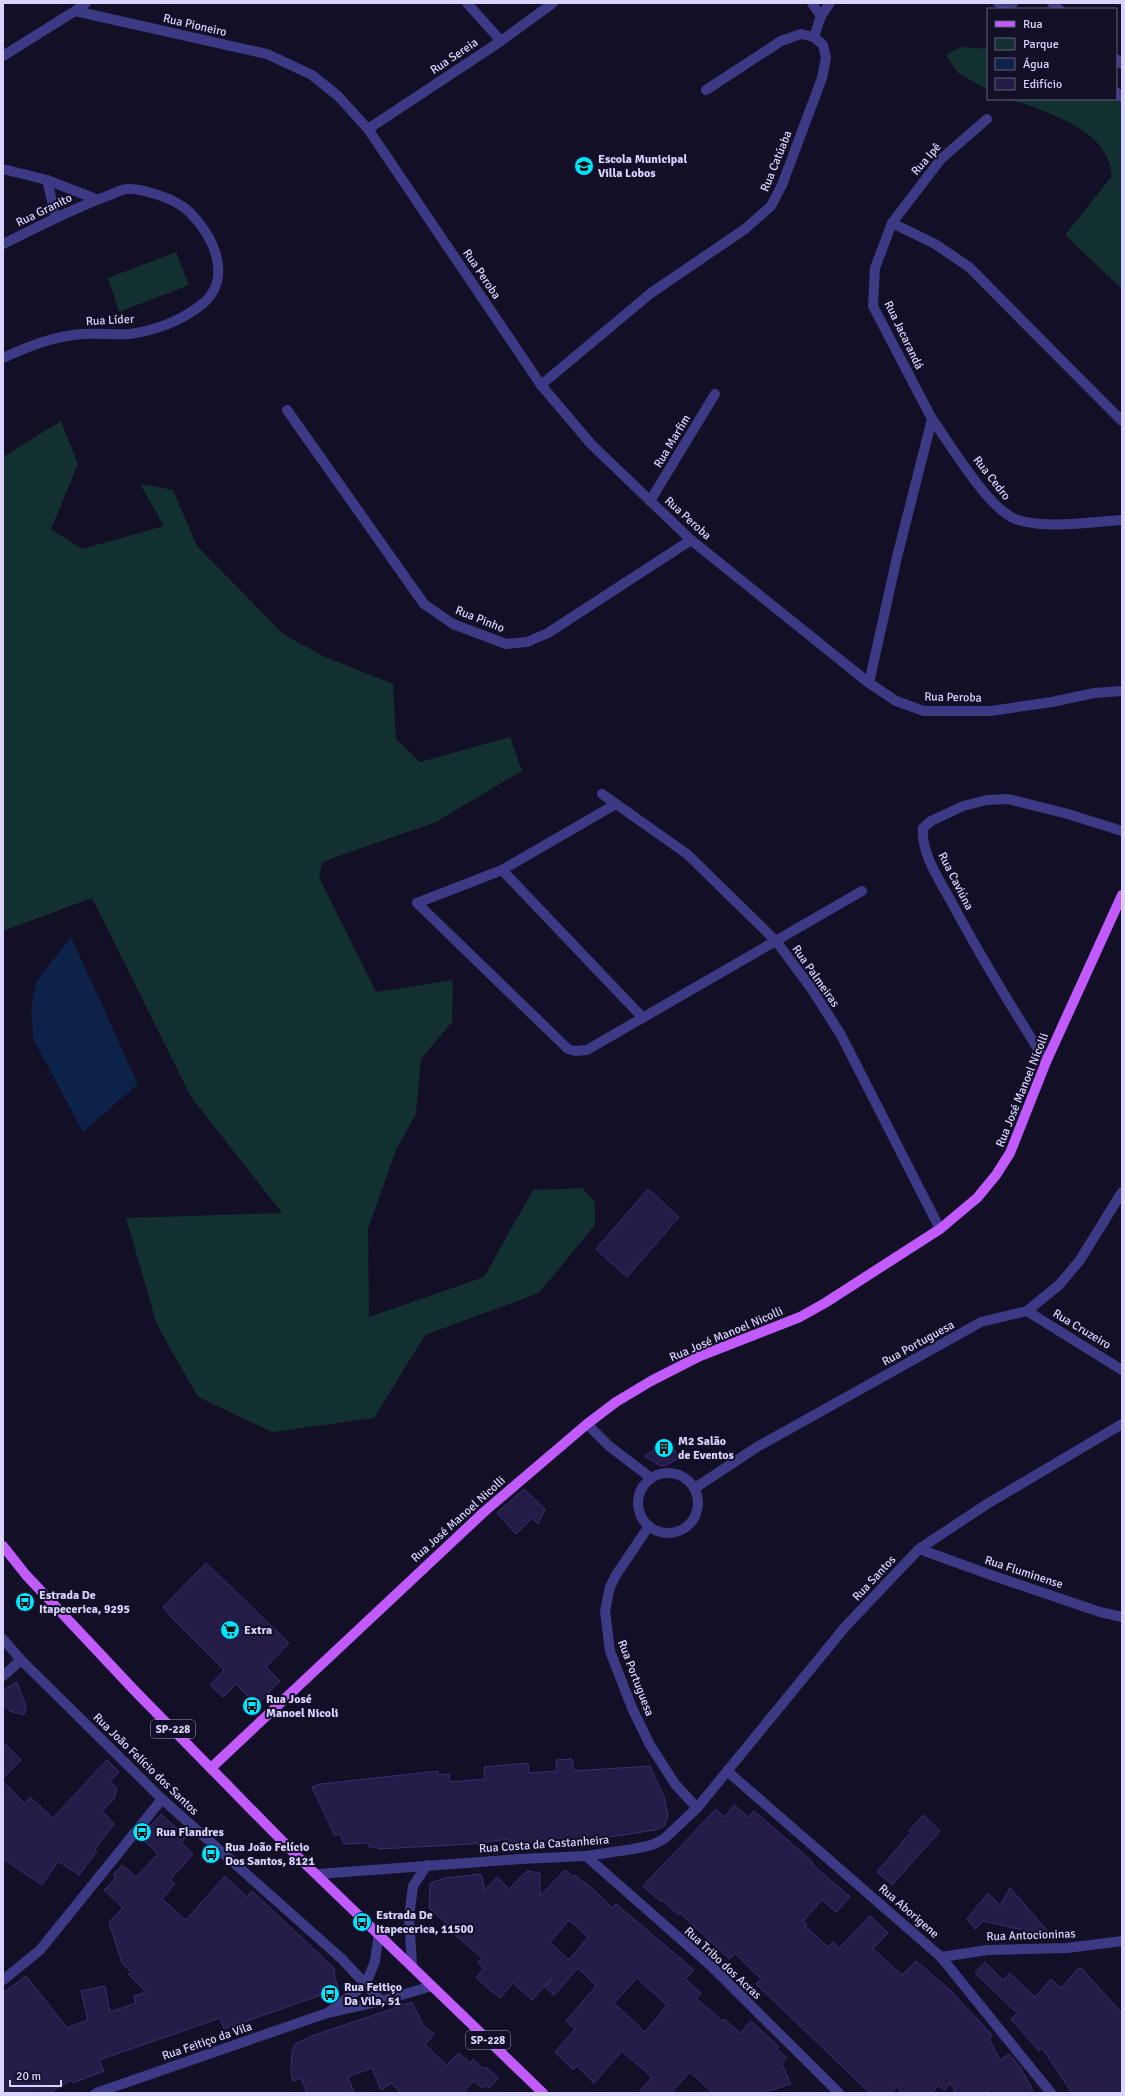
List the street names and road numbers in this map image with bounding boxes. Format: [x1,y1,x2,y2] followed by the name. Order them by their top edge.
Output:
[162,11,228,40] street label: Rua Pioneiro
[428,35,481,78] street label: Rua Sereia
[757,128,796,194] street label: Rua Catúaba
[908,140,945,179] street label: Rua Ipê
[14,190,75,230] street label: Rua Granito
[459,246,504,302] street label: Rua Peroba
[880,298,927,372] street label: Rua Jacarandá
[86,312,135,329] street label: Rua Líder
[651,412,694,471] street label: Rua Marfim
[970,453,1014,503] street label: Rua Cedro
[661,494,714,543] street label: Rua Peroba
[453,603,507,636] street label: Rua Pinho
[924,689,982,706] street label: Rua Peroba
[935,850,977,913] street label: Rua Caviúna
[789,942,843,1010] street label: Rua Palmeiras
[993,1031,1052,1149] street label: Rua José Manoel Nicolli
[667,1304,785,1365] street label: Rua José Manoel Nicolli
[1050,1306,1114,1353] street label: Rua Cruzeiro
[879,1317,957,1370] street label: Rua Portuguesa
[408,1473,509,1566] street label: Rua José Manoel Nicolli
[849,1552,899,1604] street label: Rua Santos
[983,1553,1065,1592] street label: Rua Fluminense
[614,1638,657,1718] street label: Rua Portuguesa
[90,1710,201,1819] street label: Rua João Felício dos Santos
[151,1720,195,1738] road number: SP-228
[478,1832,610,1857] street label: Rua Costa da Castanheira
[875,1881,942,1942] street label: Rua Aborigene
[681,1924,764,2003] street label: Rua Tribo dos Acras
[986,1926,1076,1945] street label: Rua Antocioninas
[160,2019,254,2064] street label: Rua Feitiço da Vila
[466,2031,510,2049] road number: SP-228

